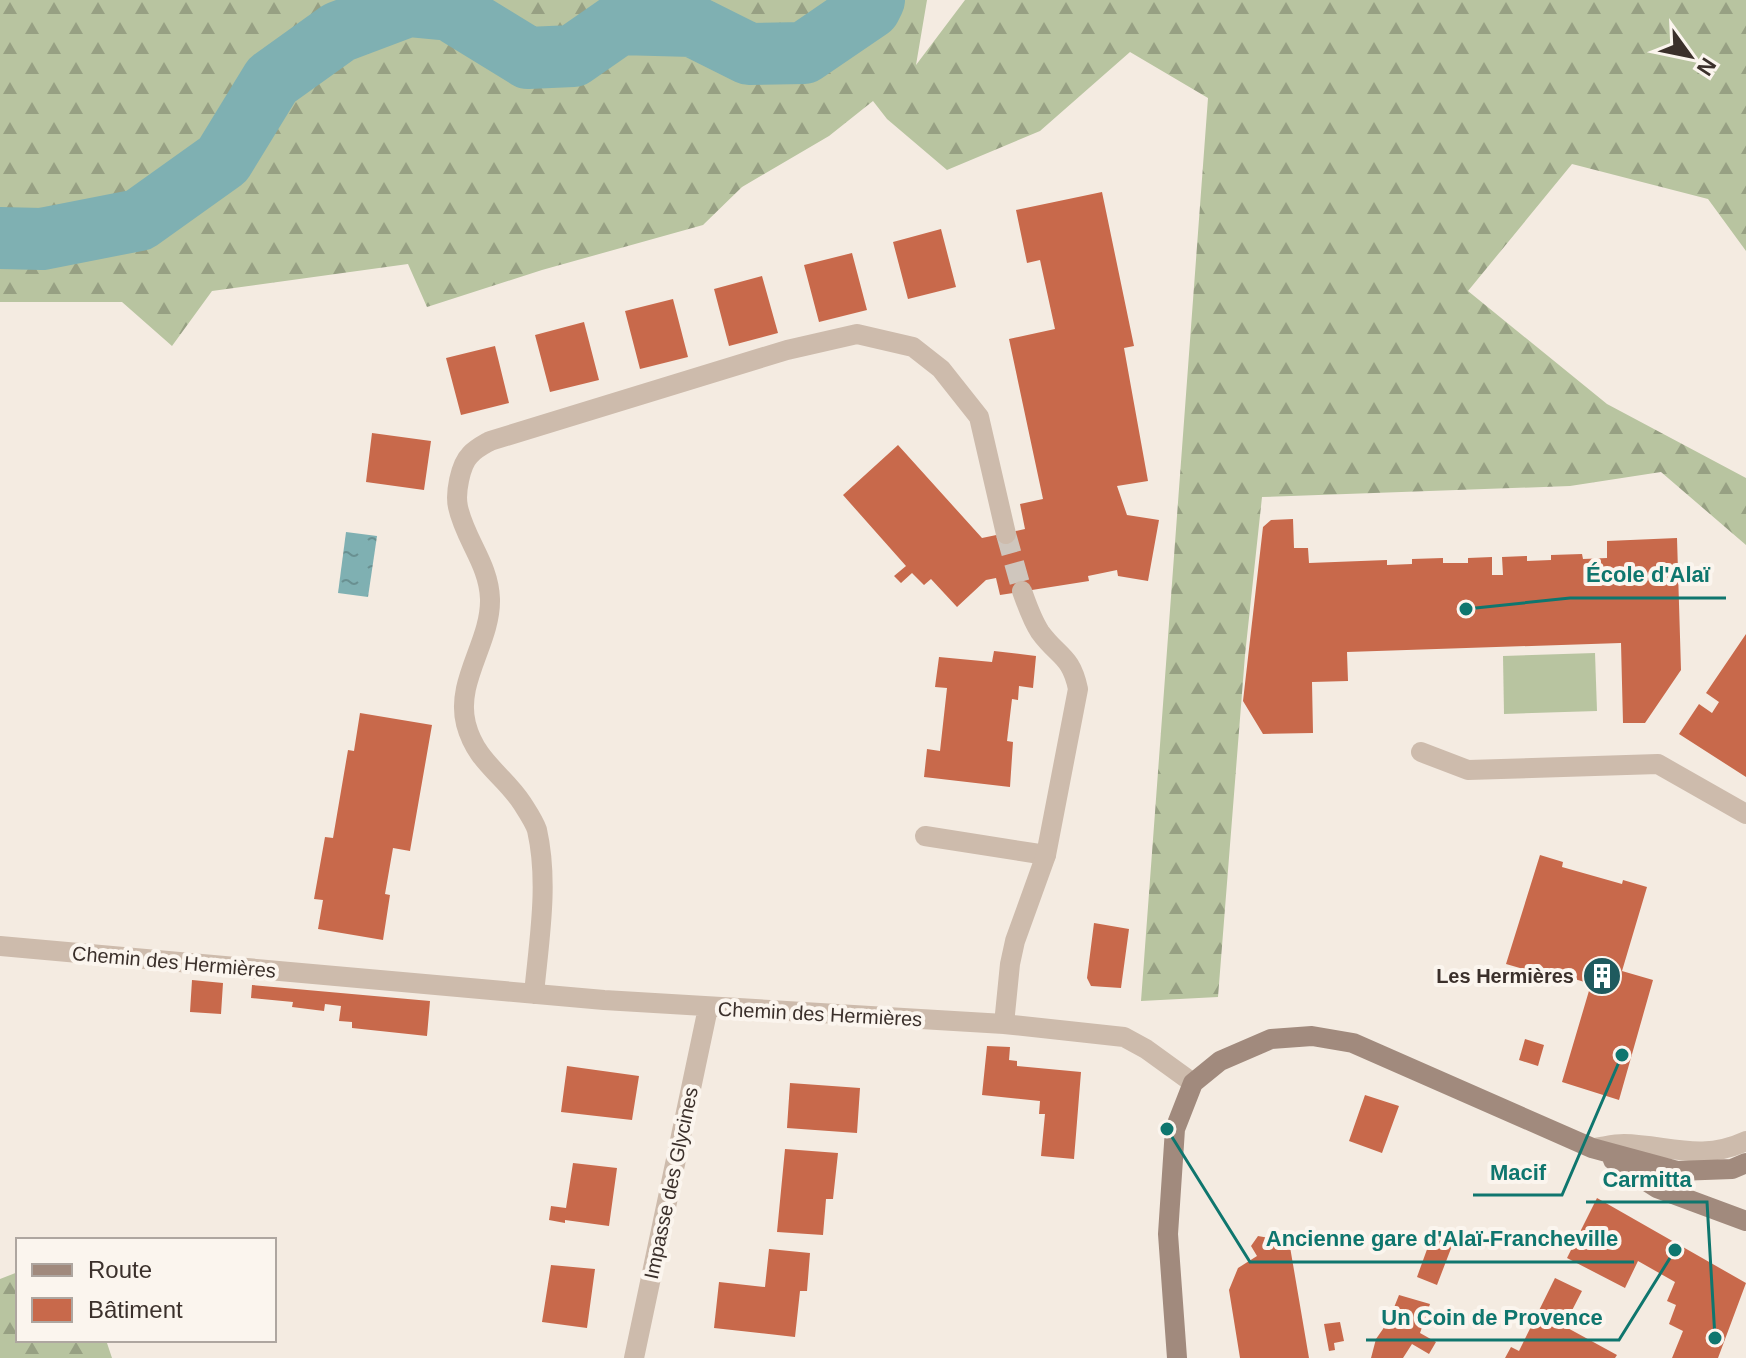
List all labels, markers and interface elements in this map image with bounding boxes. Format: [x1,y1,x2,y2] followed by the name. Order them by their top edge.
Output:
[1650,16,1730,96] north arrow
[1692,53,1721,80] text: N
[1570,552,1726,598] callout: École d'Alaï
[1586,562,1711,587] text: École d'Alaï
[71,942,277,982] street label: Chemin des Hermières
[1581,955,1623,997] building icon: Les Hermières
[1436,965,1574,987] place label: Les Hermières
[717,998,923,1030] street label: Chemin des Hermières
[640,1085,702,1281] street label: Impasse des Glycines
[1473,1149,1562,1195] callout: Macif
[1586,1156,1707,1202] callout: Carmitta
[1490,1160,1547,1185] text: Macif
[1602,1167,1692,1192] text: Carmitta
[1250,1216,1634,1262] callout: Ancienne gare d'Alaï-Francheville
[1266,1226,1618,1251] text: Ancienne gare d'Alaï-Francheville
[16,1238,276,1342] legend
[88,1256,152,1283] text: Route
[1366,1294,1619,1340] callout: Un Coin de Provence
[88,1296,183,1323] text: Bâtiment
[1381,1305,1603,1330] text: Un Coin de Provence

